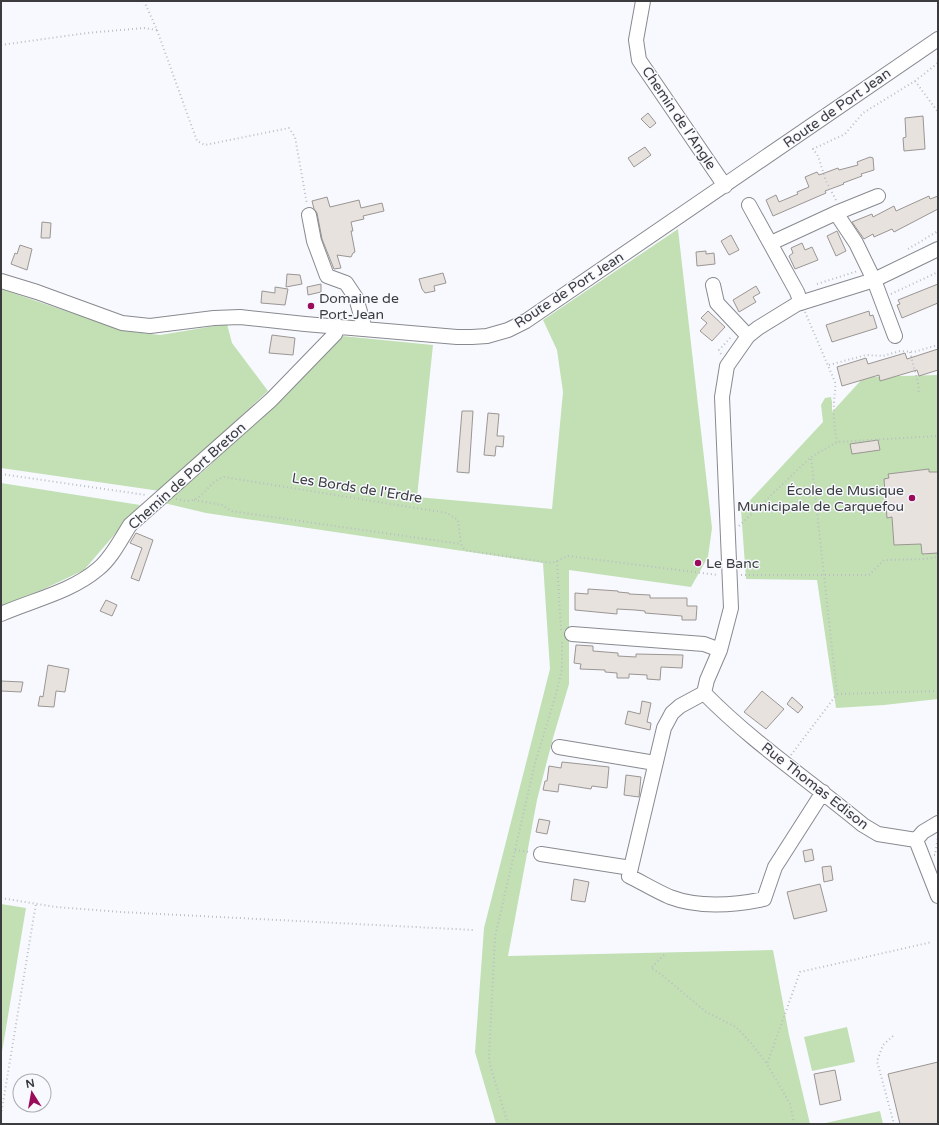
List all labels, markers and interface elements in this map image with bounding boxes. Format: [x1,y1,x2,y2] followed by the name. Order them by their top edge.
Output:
[638,63,720,173] street label: Chemin de l'Angle
[780,65,894,151] street label: Route de Port Jean
[511,248,627,332] street label: Route de Port Jean
[319,290,399,323] place label: Domaine de Port-Jean
[306,301,316,311] marker: Domaine de Port-Jean
[125,419,249,533] street label: Chemin de Port Breton
[291,469,423,507] street label: Les Bords de l'Erdre
[737,482,904,515] place label: École de Musique Municipale de Carquefou
[907,493,917,503] marker: École de Musique Municipale de Carquefou
[706,555,759,572] place label: Le Banc
[693,558,703,568] marker: Le Banc
[758,739,872,833] street label: Rue Thomas Edison
[12,1073,52,1113] north arrow
[25,1076,36,1091] text: N

